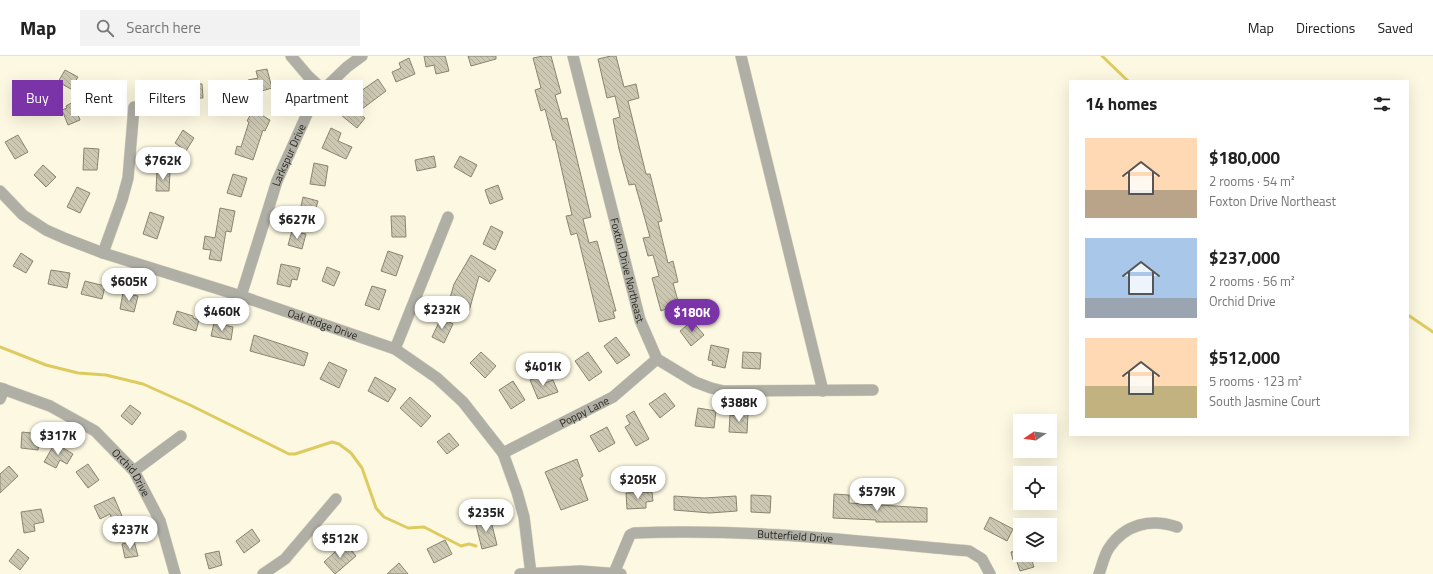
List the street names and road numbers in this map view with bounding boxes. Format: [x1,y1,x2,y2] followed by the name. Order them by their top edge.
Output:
[268,121,310,188] street label: Larkspur Drive
[606,216,648,326] street label: Foxton Drive Northeast
[285,305,360,344] street label: Oak Ridge Drive
[556,392,612,431] street label: Poppy Lane
[108,445,154,500] street label: Orchid Drive
[757,526,834,547] street label: Butterfield Drive

